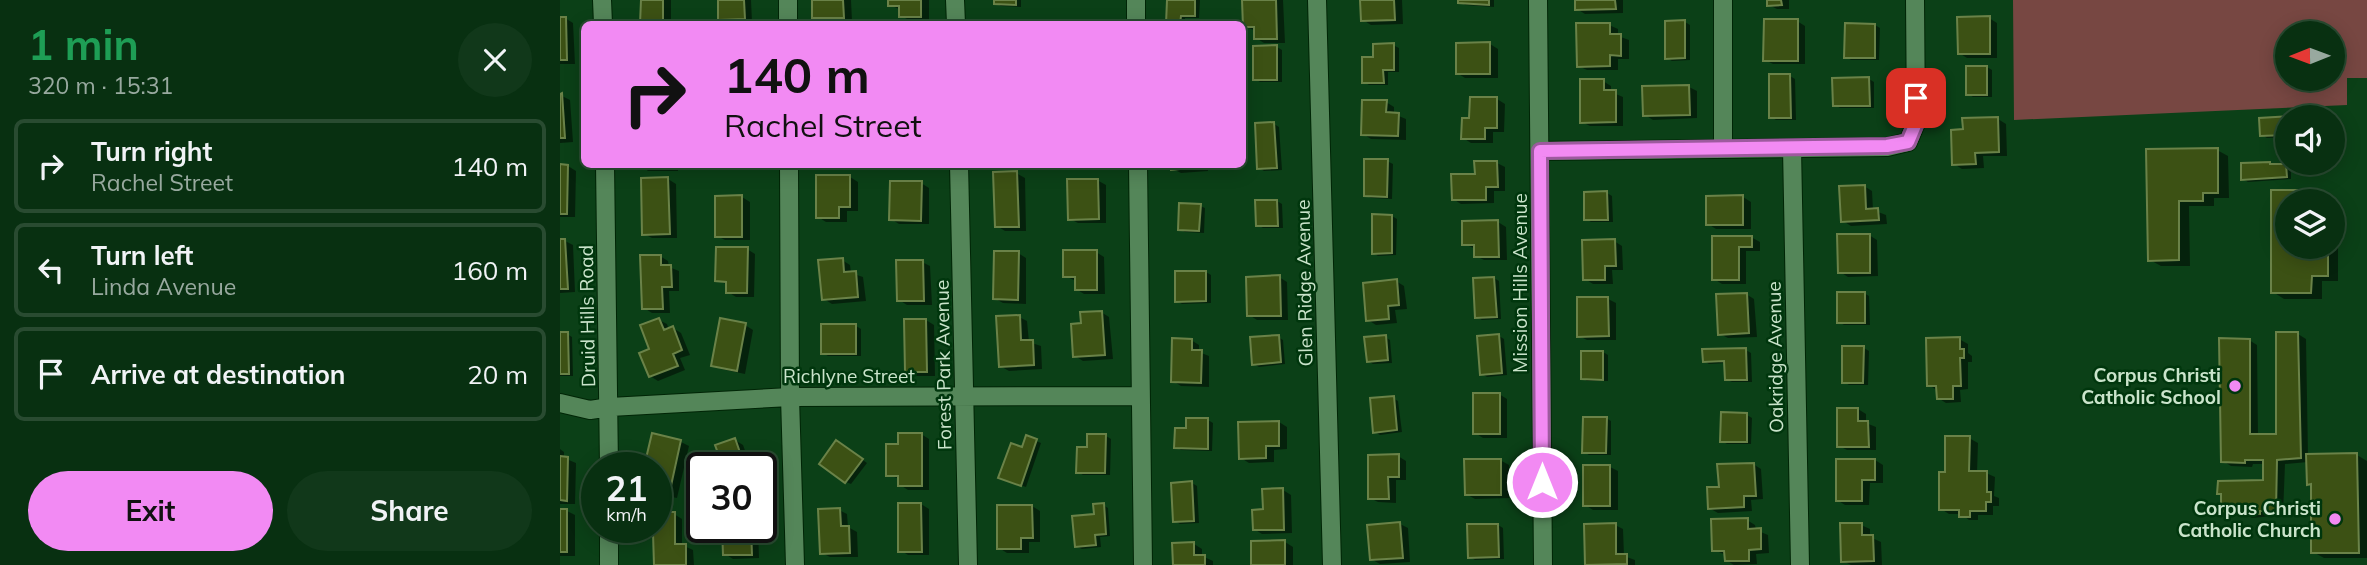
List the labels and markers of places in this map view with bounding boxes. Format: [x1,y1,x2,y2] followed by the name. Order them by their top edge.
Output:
[1886,68,1946,128] pin
[2081,363,2221,409] place label: Corpus Christi Catholic School
[2227,378,2243,394] marker: Corpus Christi Catholic School
[2178,496,2321,542] place label: Corpus Christi Catholic Church
[2327,511,2343,527] marker: Corpus Christi Catholic Church

